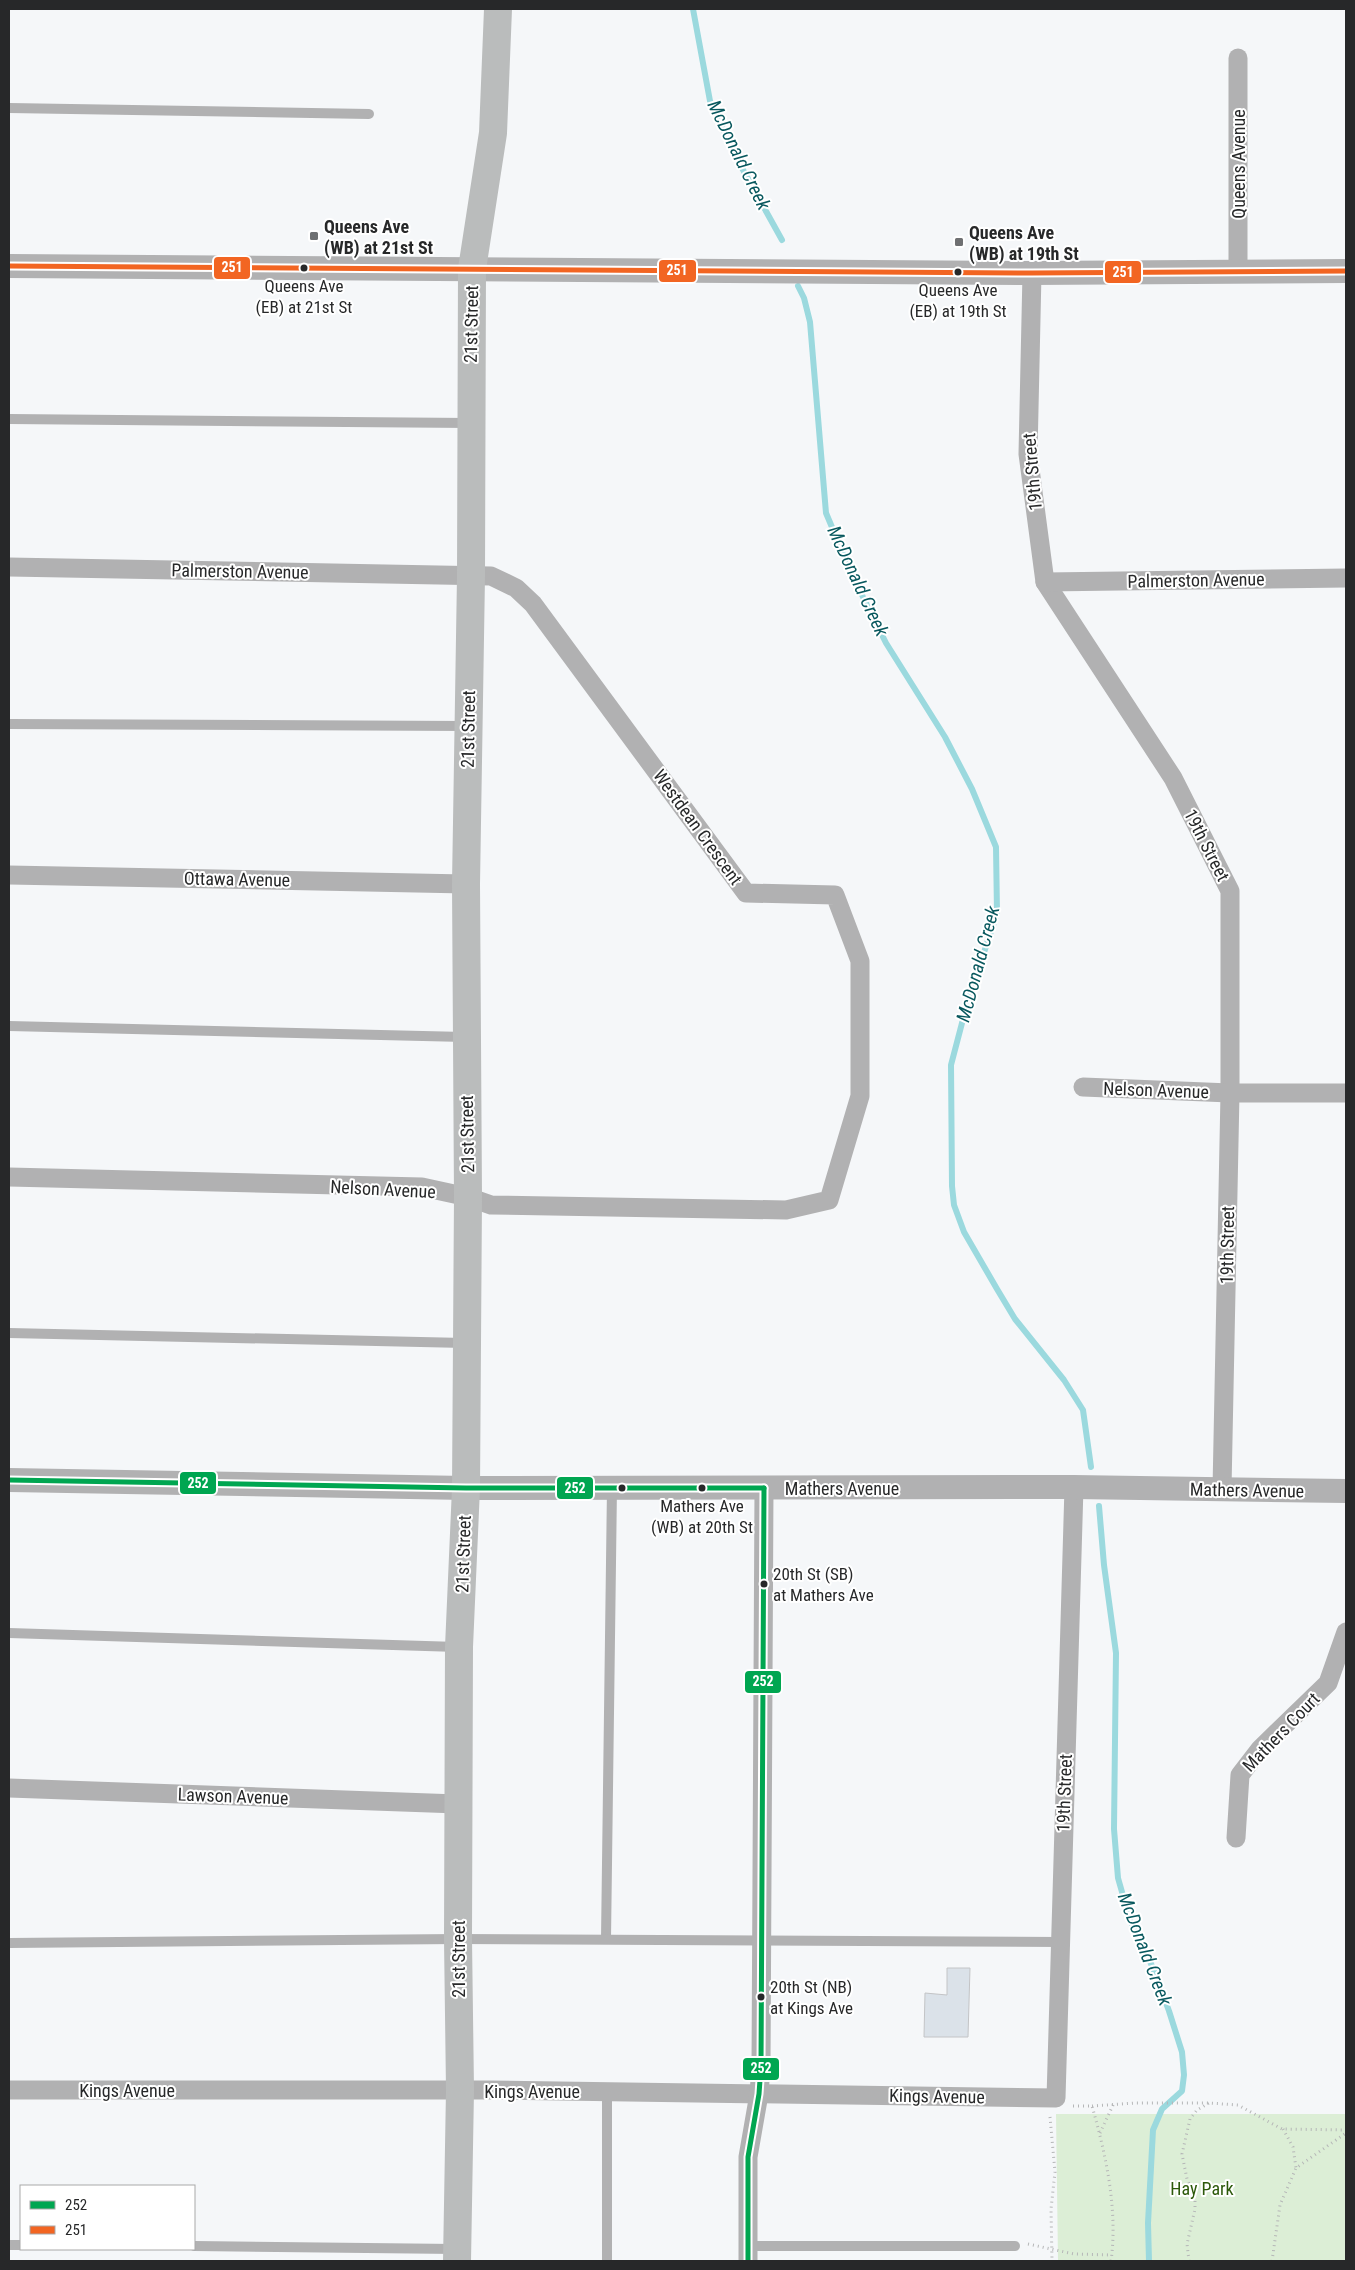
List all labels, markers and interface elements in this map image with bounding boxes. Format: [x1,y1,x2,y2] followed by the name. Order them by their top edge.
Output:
[703,96,776,214] water label: McDonald Creek
[1228,109,1249,219] street label: Queens Avenue
[324,216,434,259] place label: Queens Ave (WB) at 21st St
[969,222,1079,265] place label: Queens Ave (WB) at 19th St
[308,230,320,242] marker: Queens Ave (WB) at 21st St
[953,236,965,248] marker: Queens Ave (WB) at 19th St
[213,256,251,280] line badge: 251
[221,259,243,275] text: 251
[658,259,697,283] line badge: 251
[1104,260,1142,284] line badge: 251
[666,262,688,278] text: 251
[299,263,309,273] marker: Queens Ave (EB) at 21st St
[1112,264,1134,280] text: 251
[953,267,963,277] marker: Queens Ave (EB) at 19th St
[256,276,352,317] place label: Queens Ave (EB) at 21st St
[909,280,1007,321] place label: Queens Ave (EB) at 19th St
[460,285,482,363] street label: 21st Street
[1018,432,1046,512] street label: 19th Street
[822,522,894,640] water label: McDonald Creek
[171,559,309,583] street label: Palmerston Avenue
[1127,568,1265,592] street label: Palmerston Avenue
[457,690,479,768] street label: 21st Street
[649,765,747,889] street label: Westdean Crescent
[1180,805,1234,885] street label: 19th Street
[184,868,290,890] street label: Ottawa Avenue
[951,903,1005,1025] water label: McDonald Creek
[1103,1078,1209,1102] street label: Nelson Avenue
[456,1095,478,1173] street label: 21st Street
[330,1176,436,1202] street label: Nelson Avenue
[1216,1206,1238,1284] street label: 19th Street
[179,1471,217,1495] line badge: 252
[187,1475,209,1491] text: 252
[556,1476,594,1500] line badge: 252
[785,1478,899,1499] street label: Mathers Avenue
[1190,1479,1304,1501] street label: Mathers Avenue
[564,1480,586,1496] text: 252
[617,1483,627,1493] unlabelled marker
[697,1483,707,1493] marker: Mathers Ave (WB) at 20th St
[651,1496,753,1537] place label: Mathers Ave (WB) at 20th St
[451,1515,475,1593] street label: 21st Street
[773,1564,874,1605] place label: 20th St (SB) at Mathers Ave
[759,1579,769,1589] marker: 20th St (SB) at Mathers Ave
[744,1670,782,1694] line badge: 252
[752,1673,774,1689] text: 252
[1238,1688,1324,1776] street label: Mathers Court
[1052,1754,1076,1832] street label: 19th Street
[177,1784,289,1808] street label: Lawson Avenue
[1113,1889,1177,2009] water label: McDonald Creek
[448,1920,469,1998] street label: 21st Street
[770,1977,853,2018] place label: 20th St (NB) at Kings Ave
[756,1992,766,2002] marker: 20th St (NB) at Kings Ave
[742,2057,780,2081] line badge: 252
[750,2060,772,2076] text: 252
[79,2080,175,2101] street label: Kings Avenue
[484,2081,580,2102] street label: Kings Avenue
[889,2085,985,2107] street label: Kings Avenue
[1170,2178,1234,2199] park label: Hay Park
[20,2185,195,2250] legend
[65,2196,87,2214] text: 252
[65,2221,87,2239] text: 251

